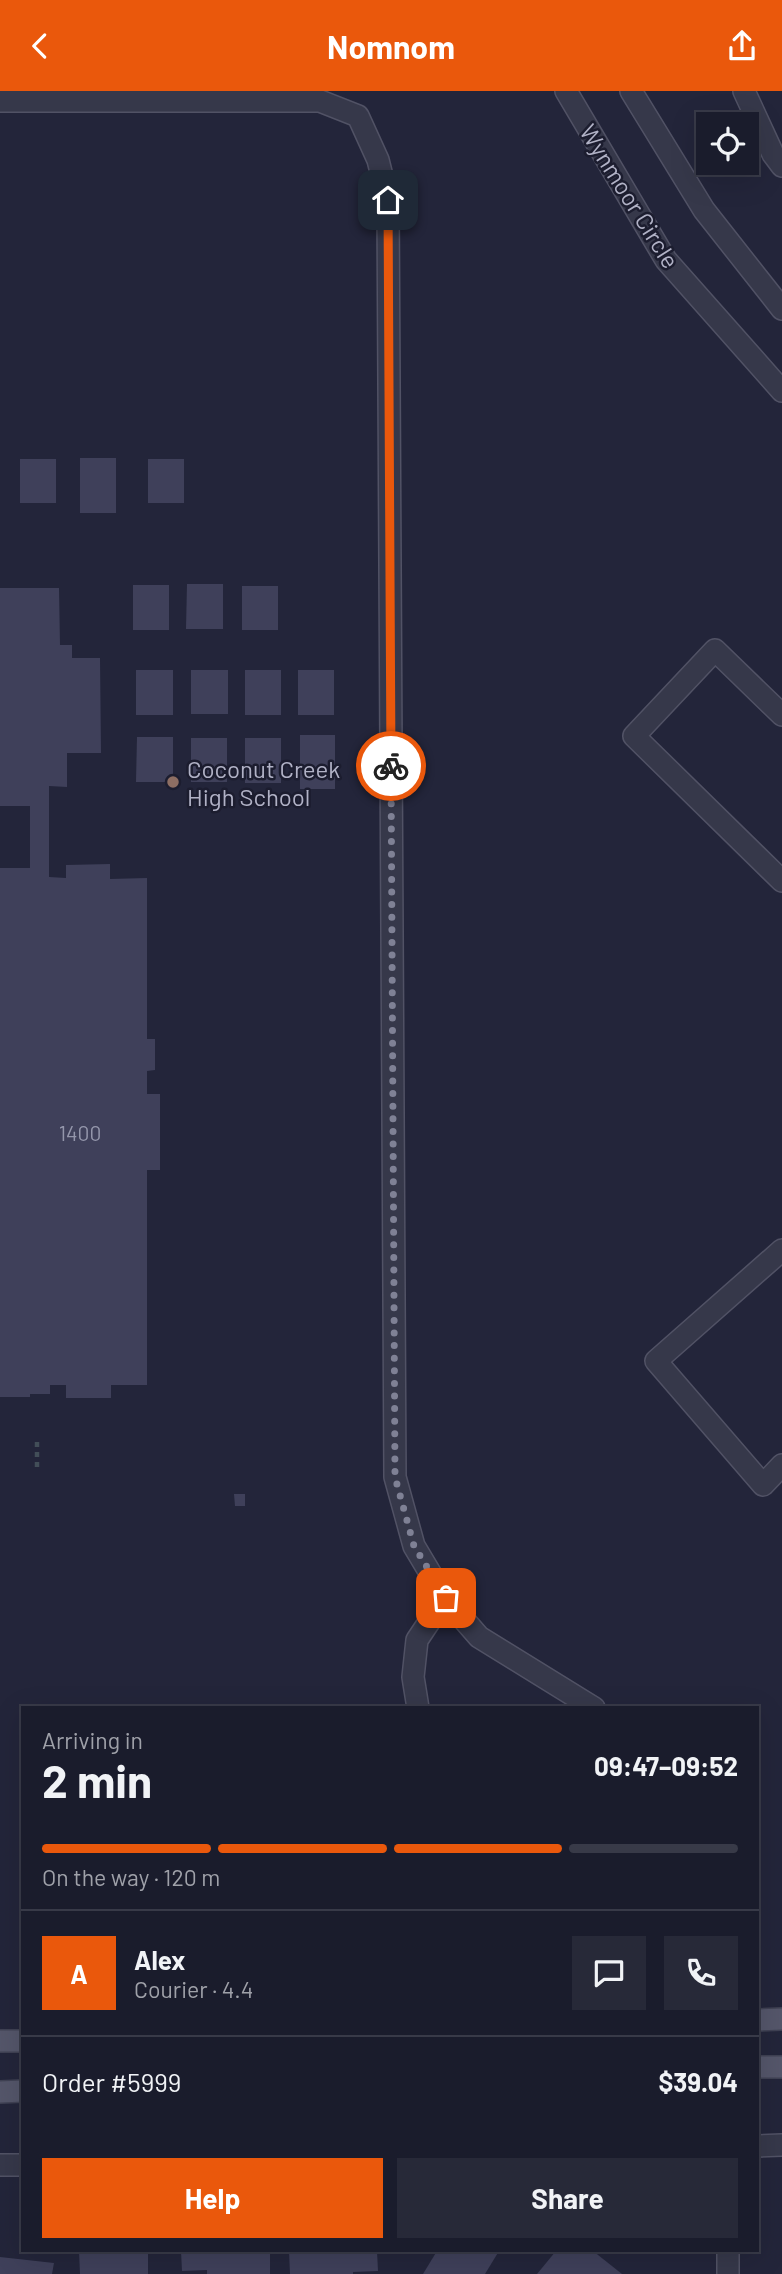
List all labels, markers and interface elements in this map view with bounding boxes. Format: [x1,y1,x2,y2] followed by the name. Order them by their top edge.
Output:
[21,27,59,65] icon: back
[327,27,455,65] text: Nomnom
[723,27,761,65] icon: share
[696,112,759,175] map controls
[696,112,759,175] button: locate
[574,119,686,273] street label: Wynmoor Circle
[358,170,418,230] pin
[369,181,407,219] icon: home
[356,731,426,801] courier
[372,747,410,785] icon: bike
[187,754,340,811] place label: Coconut Creek High School
[165,774,181,790] marker: Coconut Creek High School
[59,1120,101,1145] house number: 1400
[416,1568,476,1628] pin
[427,1579,465,1617] icon: bag
[42,1726,143,1754] text: Arriving in
[594,1750,738,1781] text: 09:47–09:52
[42,1752,152,1807] text: 2 min
[42,1863,220,1891] text: On the way · 120 m
[572,1936,646,2010] button: chat
[664,1936,738,2010] button: phone
[134,1944,185,1975] text: Alex
[70,1958,88,1989] text: A
[134,1975,253,2003] text: Courier · 4.4
[42,2066,181,2097] text: Order #5999
[658,2066,738,2097] text: $39.04
[42,2158,383,2238] button: Help
[397,2158,738,2238] button: Share

